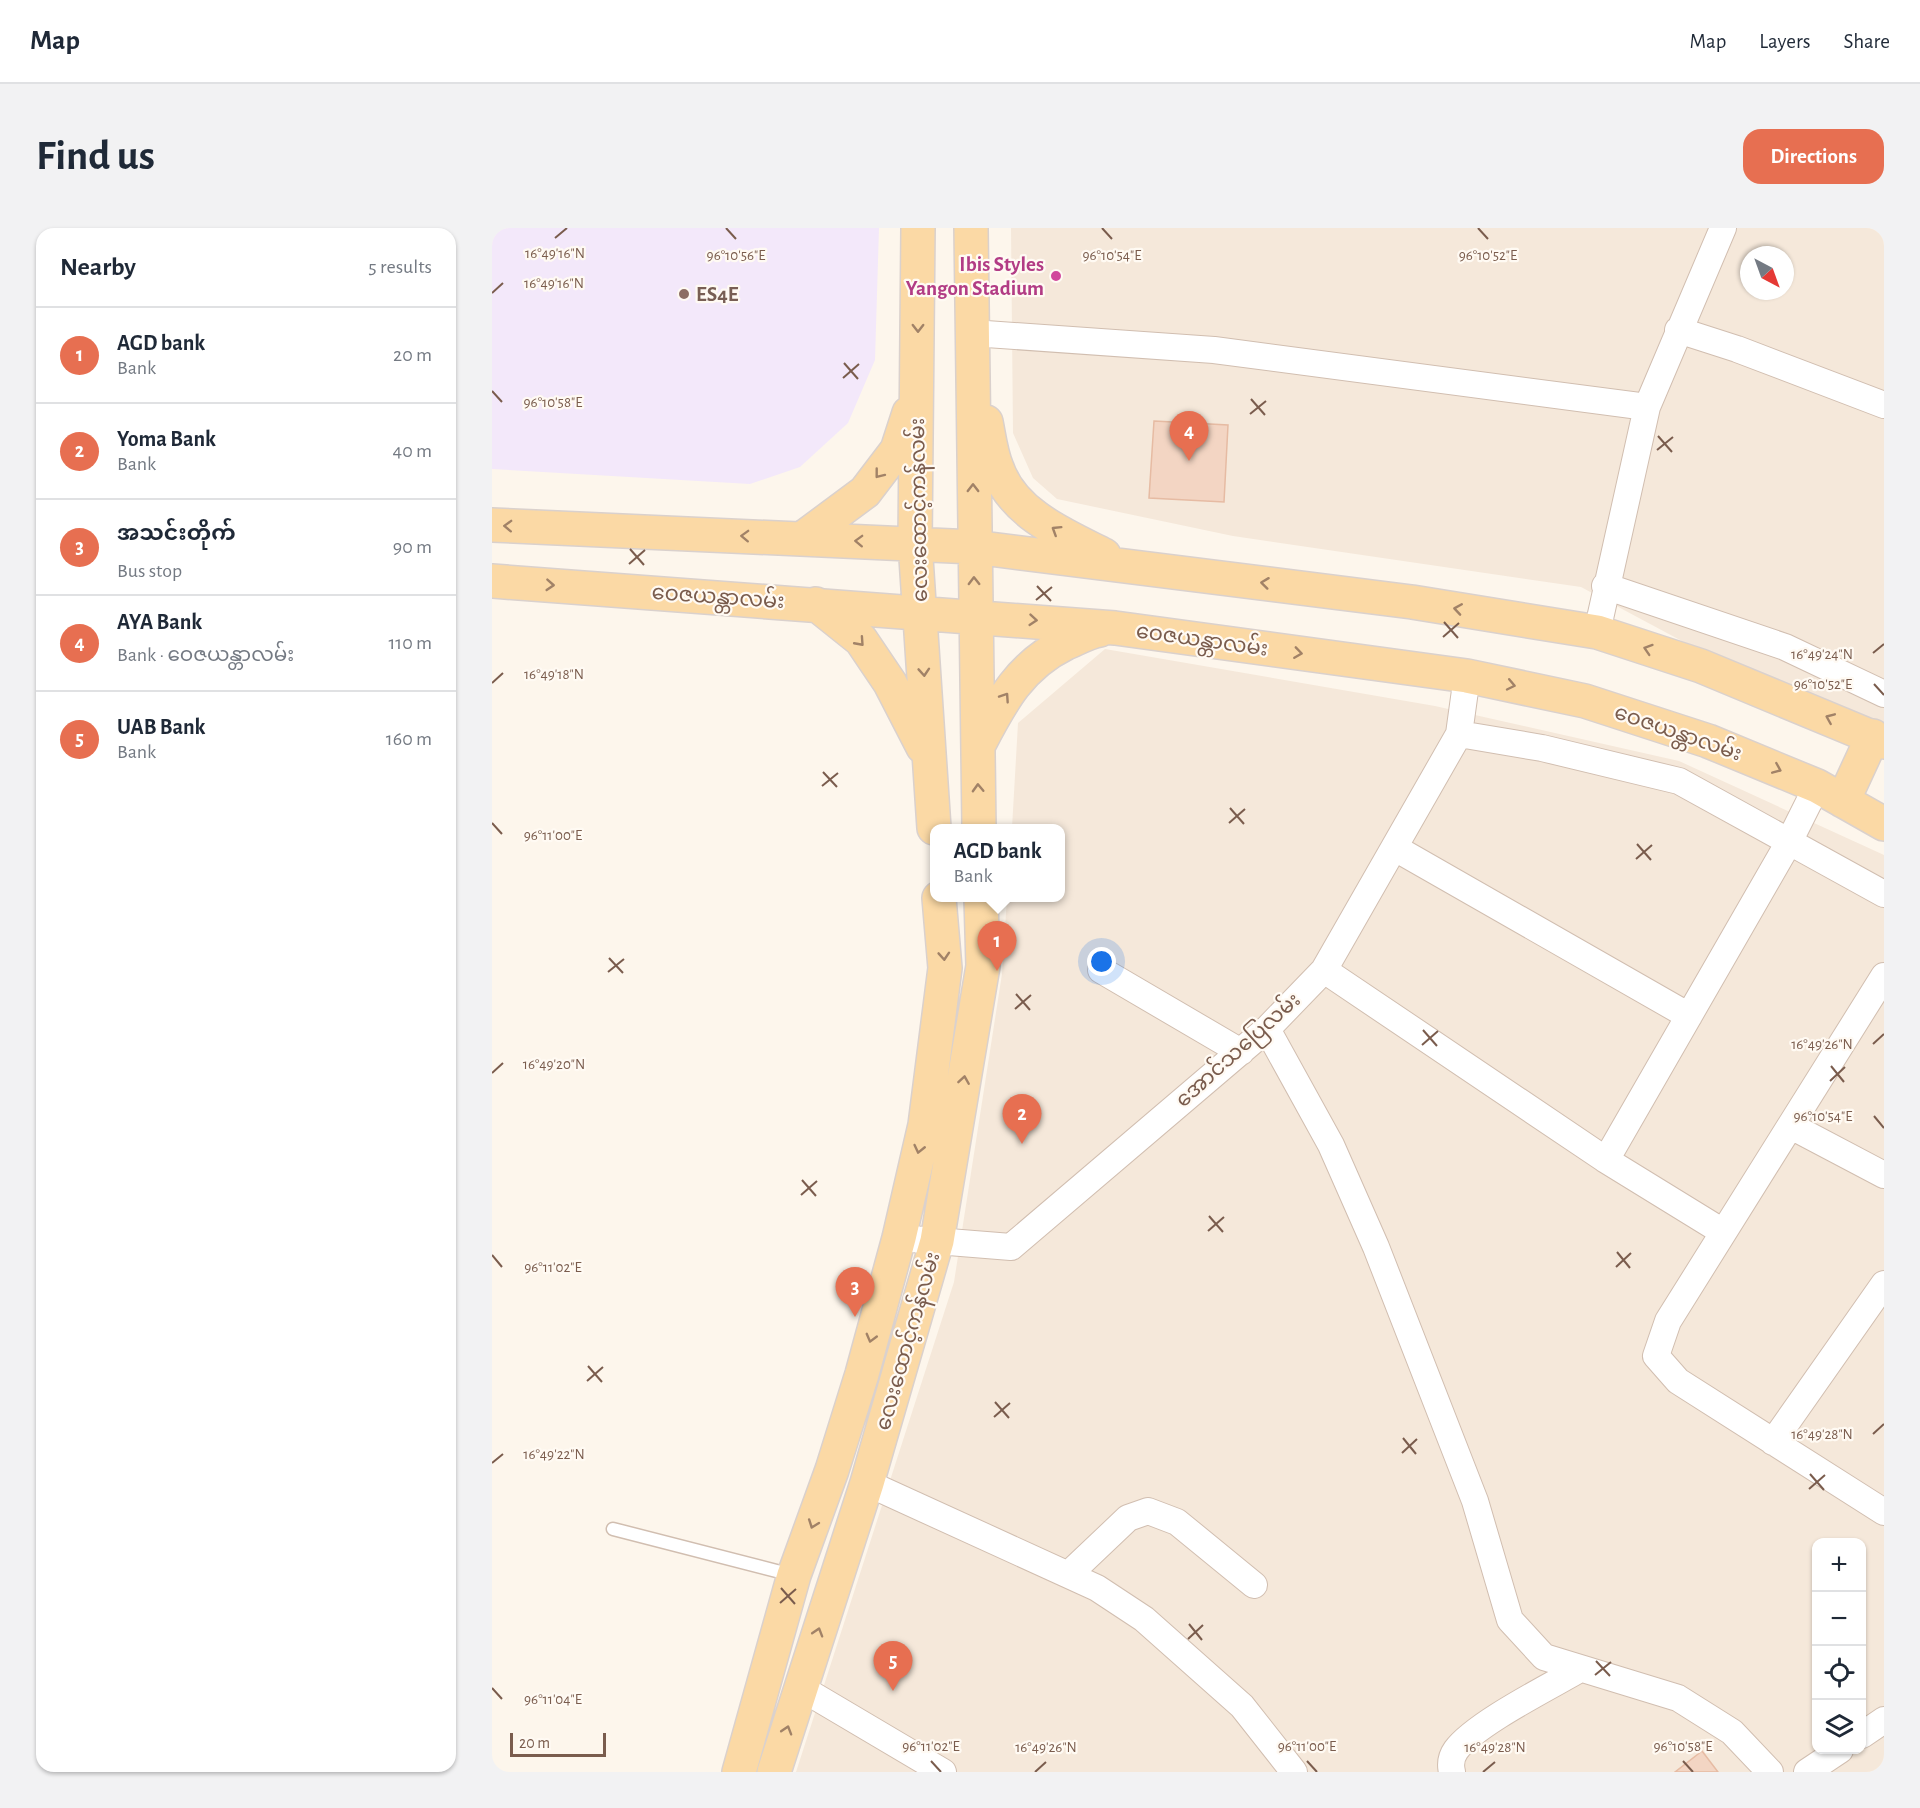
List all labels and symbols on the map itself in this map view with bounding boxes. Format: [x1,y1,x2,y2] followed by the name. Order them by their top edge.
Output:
[525,246,585,261] text: 16°49'16"N
[1740,246,1794,300] north arrow
[707,248,765,263] text: 96°10'56"E
[1083,248,1141,263] text: 96°10'54"E
[1459,248,1517,263] text: 96°10'52"E
[906,254,1044,299] place label: Ibis Styles Yangon Stadium
[1049,269,1063,283] marker: Ibis Styles Yangon Stadium
[524,276,584,291] text: 16°49'16"N
[696,284,739,305] place label: ES4E
[677,287,691,301] marker: ES4E
[912,324,924,333] one-way arrow
[524,395,582,410] text: 96°10'58"E
[1170,412,1208,461] pin: 4
[901,418,937,602] street label: လေးထောင့်ကန်လမ်း
[875,467,886,478] one-way arrow
[967,484,979,493] one-way arrow
[504,520,513,533] one-way arrow
[1052,526,1063,537] one-way arrow
[740,529,749,542] one-way arrow
[855,534,864,547] one-way arrow
[650,576,786,618] street label: ဝေဇယန္တာလမ်း
[968,577,981,586] one-way arrow
[1260,578,1269,590] one-way arrow
[546,579,555,592] one-way arrow
[1453,604,1462,616] one-way arrow
[1029,613,1038,626] one-way arrow
[1134,614,1270,666] street label: ဝေဇယန္တာလမ်း
[853,635,864,646] one-way arrow
[1643,644,1654,656] one-way arrow
[1293,646,1302,658] one-way arrow
[1791,647,1853,662] text: 16°49'24"N
[524,667,584,682] text: 16°49'18"N
[917,667,930,676] one-way arrow
[1794,677,1852,692] text: 96°10'52"E
[1506,678,1516,691] one-way arrow
[998,693,1010,703] one-way arrow
[1610,696,1746,770] street label: ဝေဇယန္တာလမ်း
[1826,713,1837,725] one-way arrow
[1770,762,1781,774] one-way arrow
[972,784,984,793] one-way arrow
[524,828,582,843] text: 96°11'00"E
[978,922,1016,971] pin: 1
[1087,947,1116,976] your location
[937,951,950,960] one-way arrow
[1168,984,1308,1116] street label: အောင်သပြေလမ်း
[1791,1037,1853,1052] text: 16°49'26"N
[523,1057,585,1072] text: 16°49'20"N
[957,1075,970,1085] one-way arrow
[1002,1094,1042,1144] pin: 2
[1794,1109,1852,1124] text: 96°10'54"E
[914,1144,927,1154] one-way arrow
[867,1248,949,1434] street label: လေးထောင့်ကန်လမ်း
[524,1260,582,1275] text: 96°11'02"E
[836,1268,874,1317] pin: 3
[866,1333,879,1343] one-way arrow
[1791,1427,1853,1442] text: 16°49'28"N
[523,1447,585,1462] text: 16°49'22"N
[807,1518,820,1529] one-way arrow
[811,1627,823,1638] one-way arrow
[874,1642,912,1691] pin: 5
[524,1692,582,1707] text: 96°11'04"E
[780,1725,793,1736] one-way arrow
[510,1730,606,1758] scale bar
[902,1739,960,1754] text: 96°11'02"E
[1278,1739,1336,1754] text: 96°11'00"E
[1654,1739,1712,1754] text: 96°10'58"E
[1015,1740,1077,1755] text: 16°49'26"N
[1464,1740,1526,1755] text: 16°49'28"N

